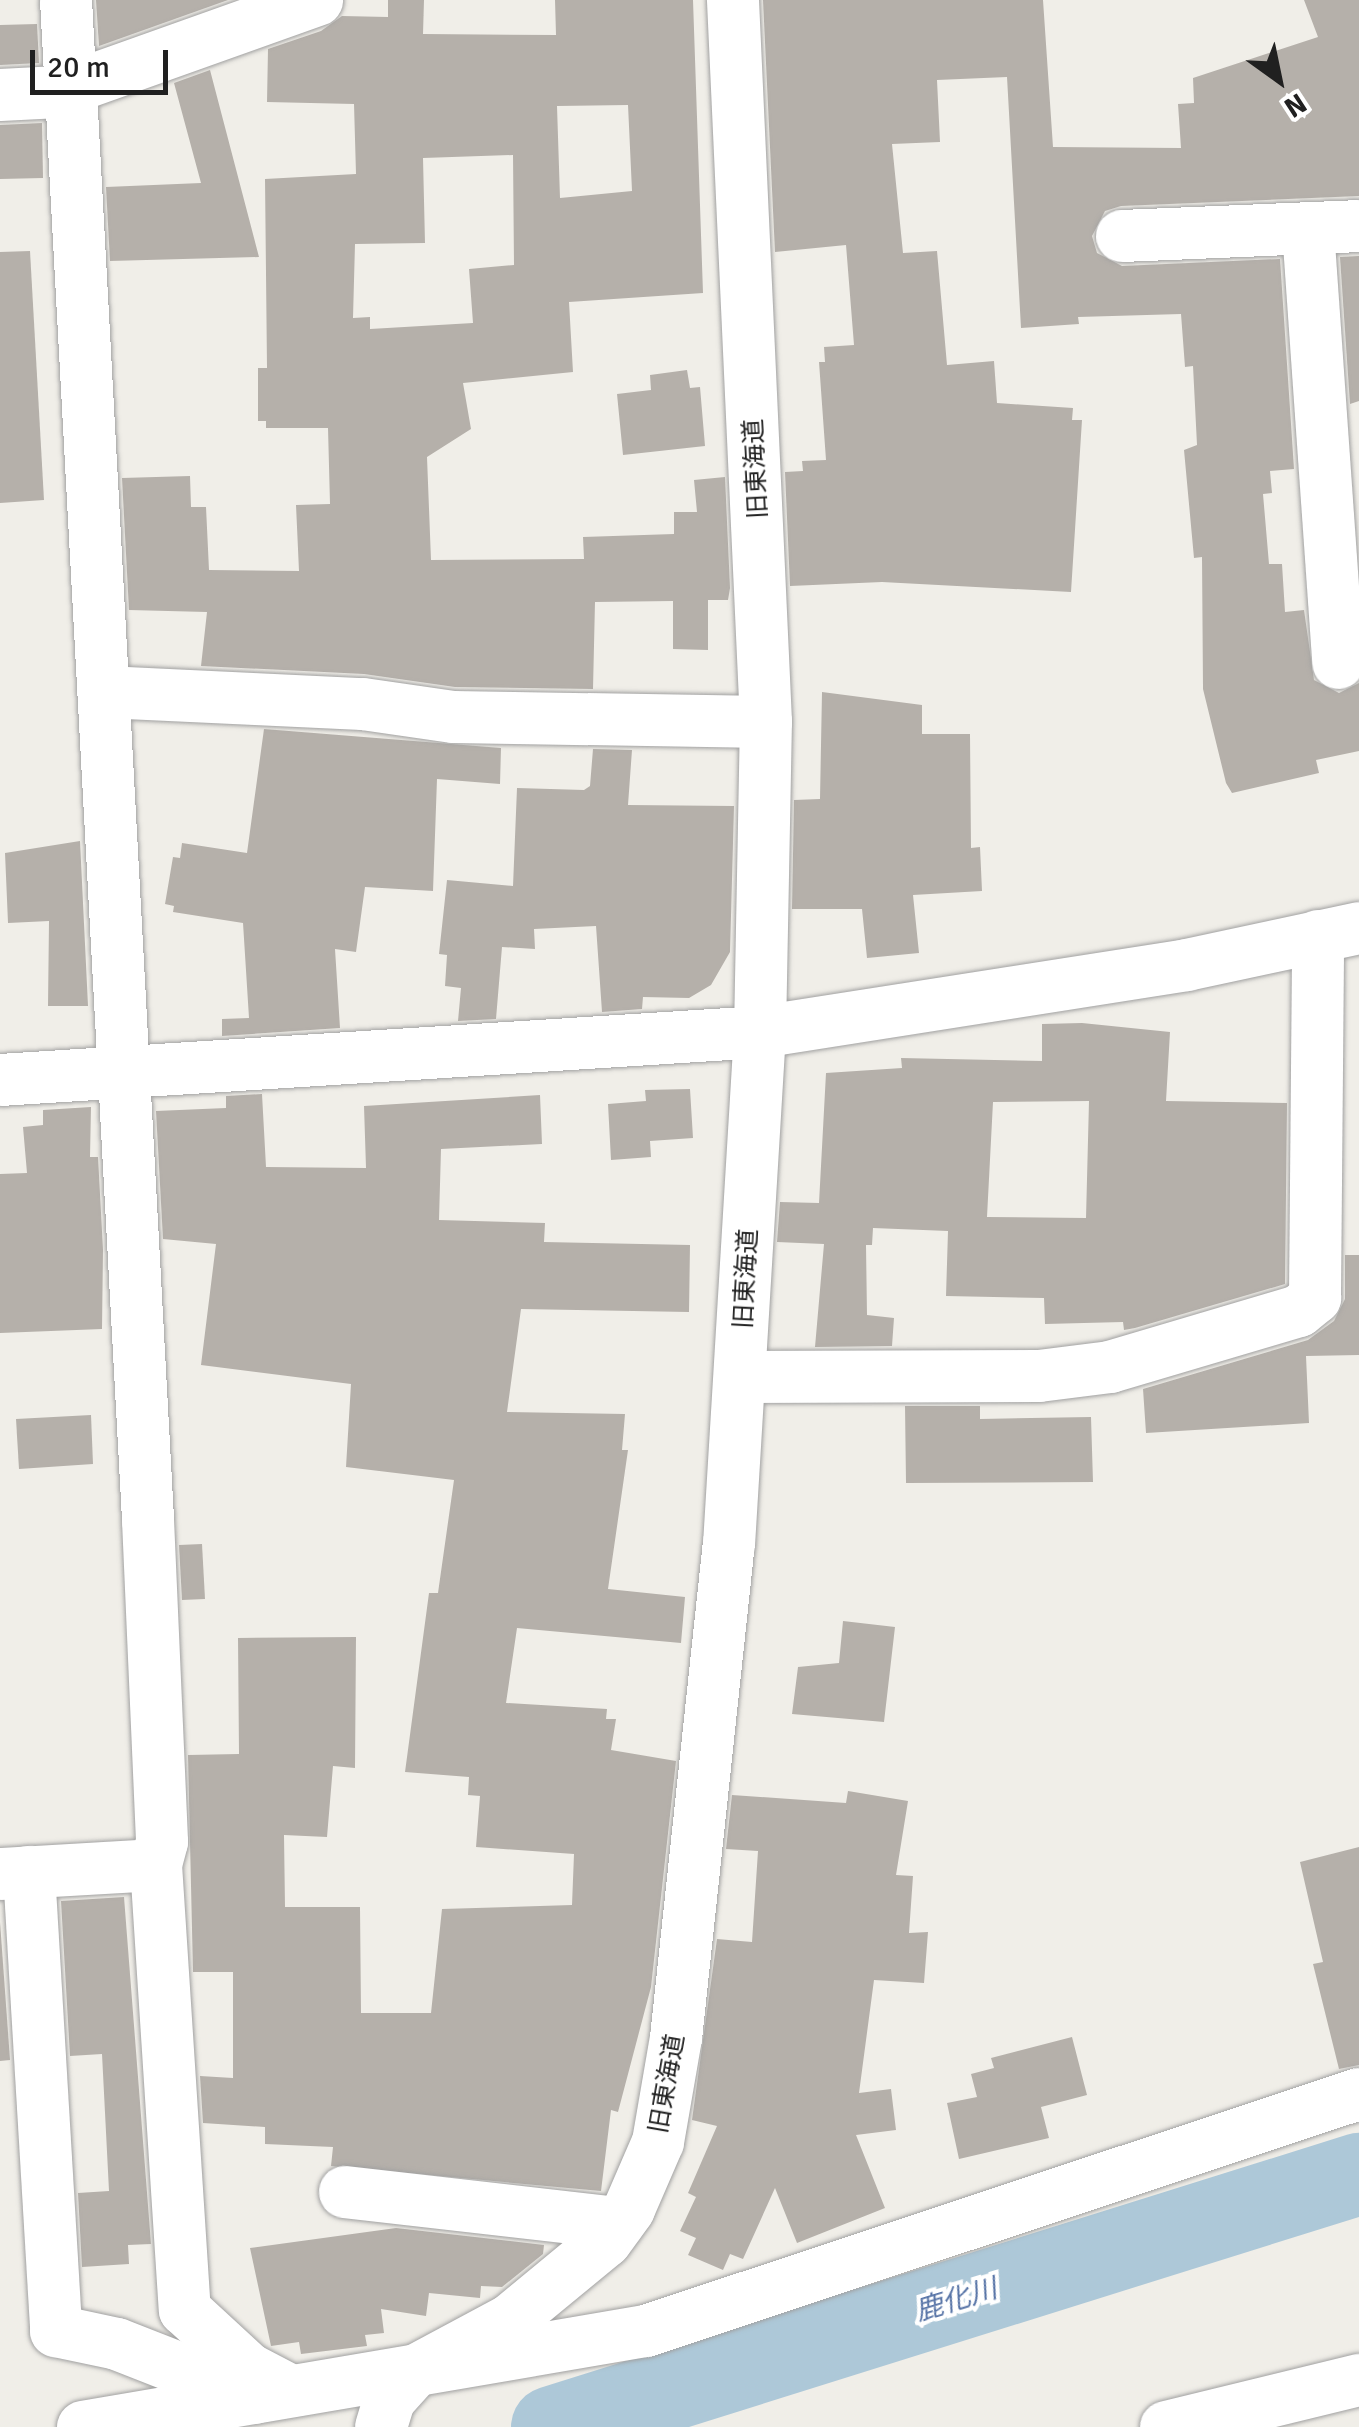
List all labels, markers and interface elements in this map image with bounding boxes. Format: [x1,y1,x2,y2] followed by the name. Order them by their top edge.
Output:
[35,30,172,92] scale bar
[1229,30,1329,130] north arrow
[47,49,110,86] text: 20 m
[1278,86,1313,125] text: N
[738,418,774,520] street label: 旧東海道
[728,1228,764,1330] street label: 旧東海道
[644,2032,690,2136] street label: 旧東海道
[911,2272,1001,2328] water label: 鹿化川

